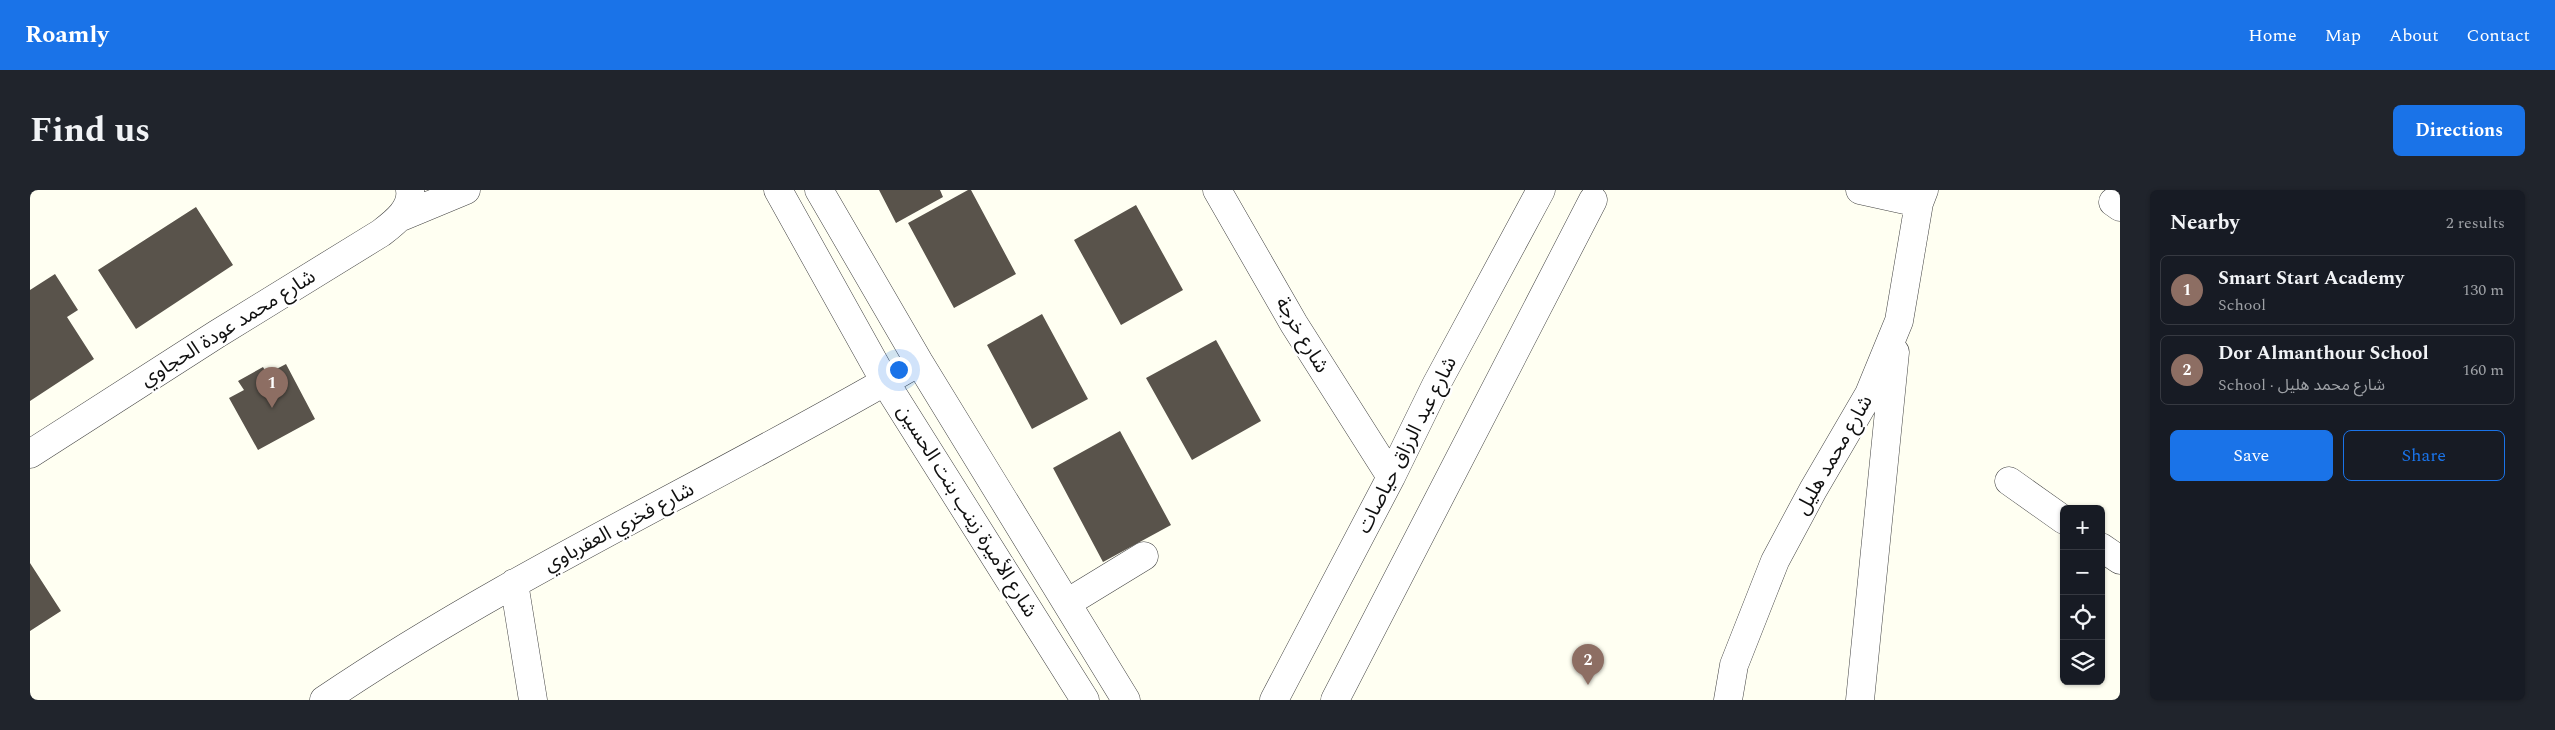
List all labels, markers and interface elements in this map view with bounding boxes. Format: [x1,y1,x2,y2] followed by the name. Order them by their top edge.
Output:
[25,17,109,53] text: Roamly
[2248,22,2297,49] text: Home
[2325,22,2361,49] text: Map
[2389,22,2439,49] text: About
[2467,22,2530,49] text: Contact
[30,104,150,157] text: Find us
[2393,105,2525,156] button: Directions
[2170,207,2240,239] text: Nearby
[2446,211,2505,235] text: 2 results
[134,262,322,394] street label: شارع محمد عودة الحجاوي
[2218,264,2404,293] text: Smart Start Academy
[2183,278,2191,302] text: 1
[2462,278,2504,302] text: 130 m
[1267,291,1337,379] street label: شارع خرجة
[2218,293,2266,317] text: School
[2218,339,2429,368] text: Dor Almanthour School
[1349,351,1465,539] street label: شارع عبد الرزاق حياصات
[886,357,912,383] your location
[2183,358,2191,382] text: 2
[2462,358,2504,382] text: 160 m
[256,367,288,408] pin: 1
[2218,373,2385,397] text: School · شارع محمد هليل
[1788,389,1880,521] street label: شارع محمد هليل
[889,399,1045,623] street label: شارع الأميرة زينب بنت الحسين
[2170,430,2333,481] button: Save
[2343,430,2505,481] button: Share
[538,475,700,579] street label: شارع فخري العقرباوي
[2060,505,2105,685] map controls
[2060,505,2105,550] button: +
[2060,550,2105,595] button: −
[2060,595,2105,640] button: locate
[2060,640,2105,685] button: layers
[1572,644,1604,685] pin: 2

